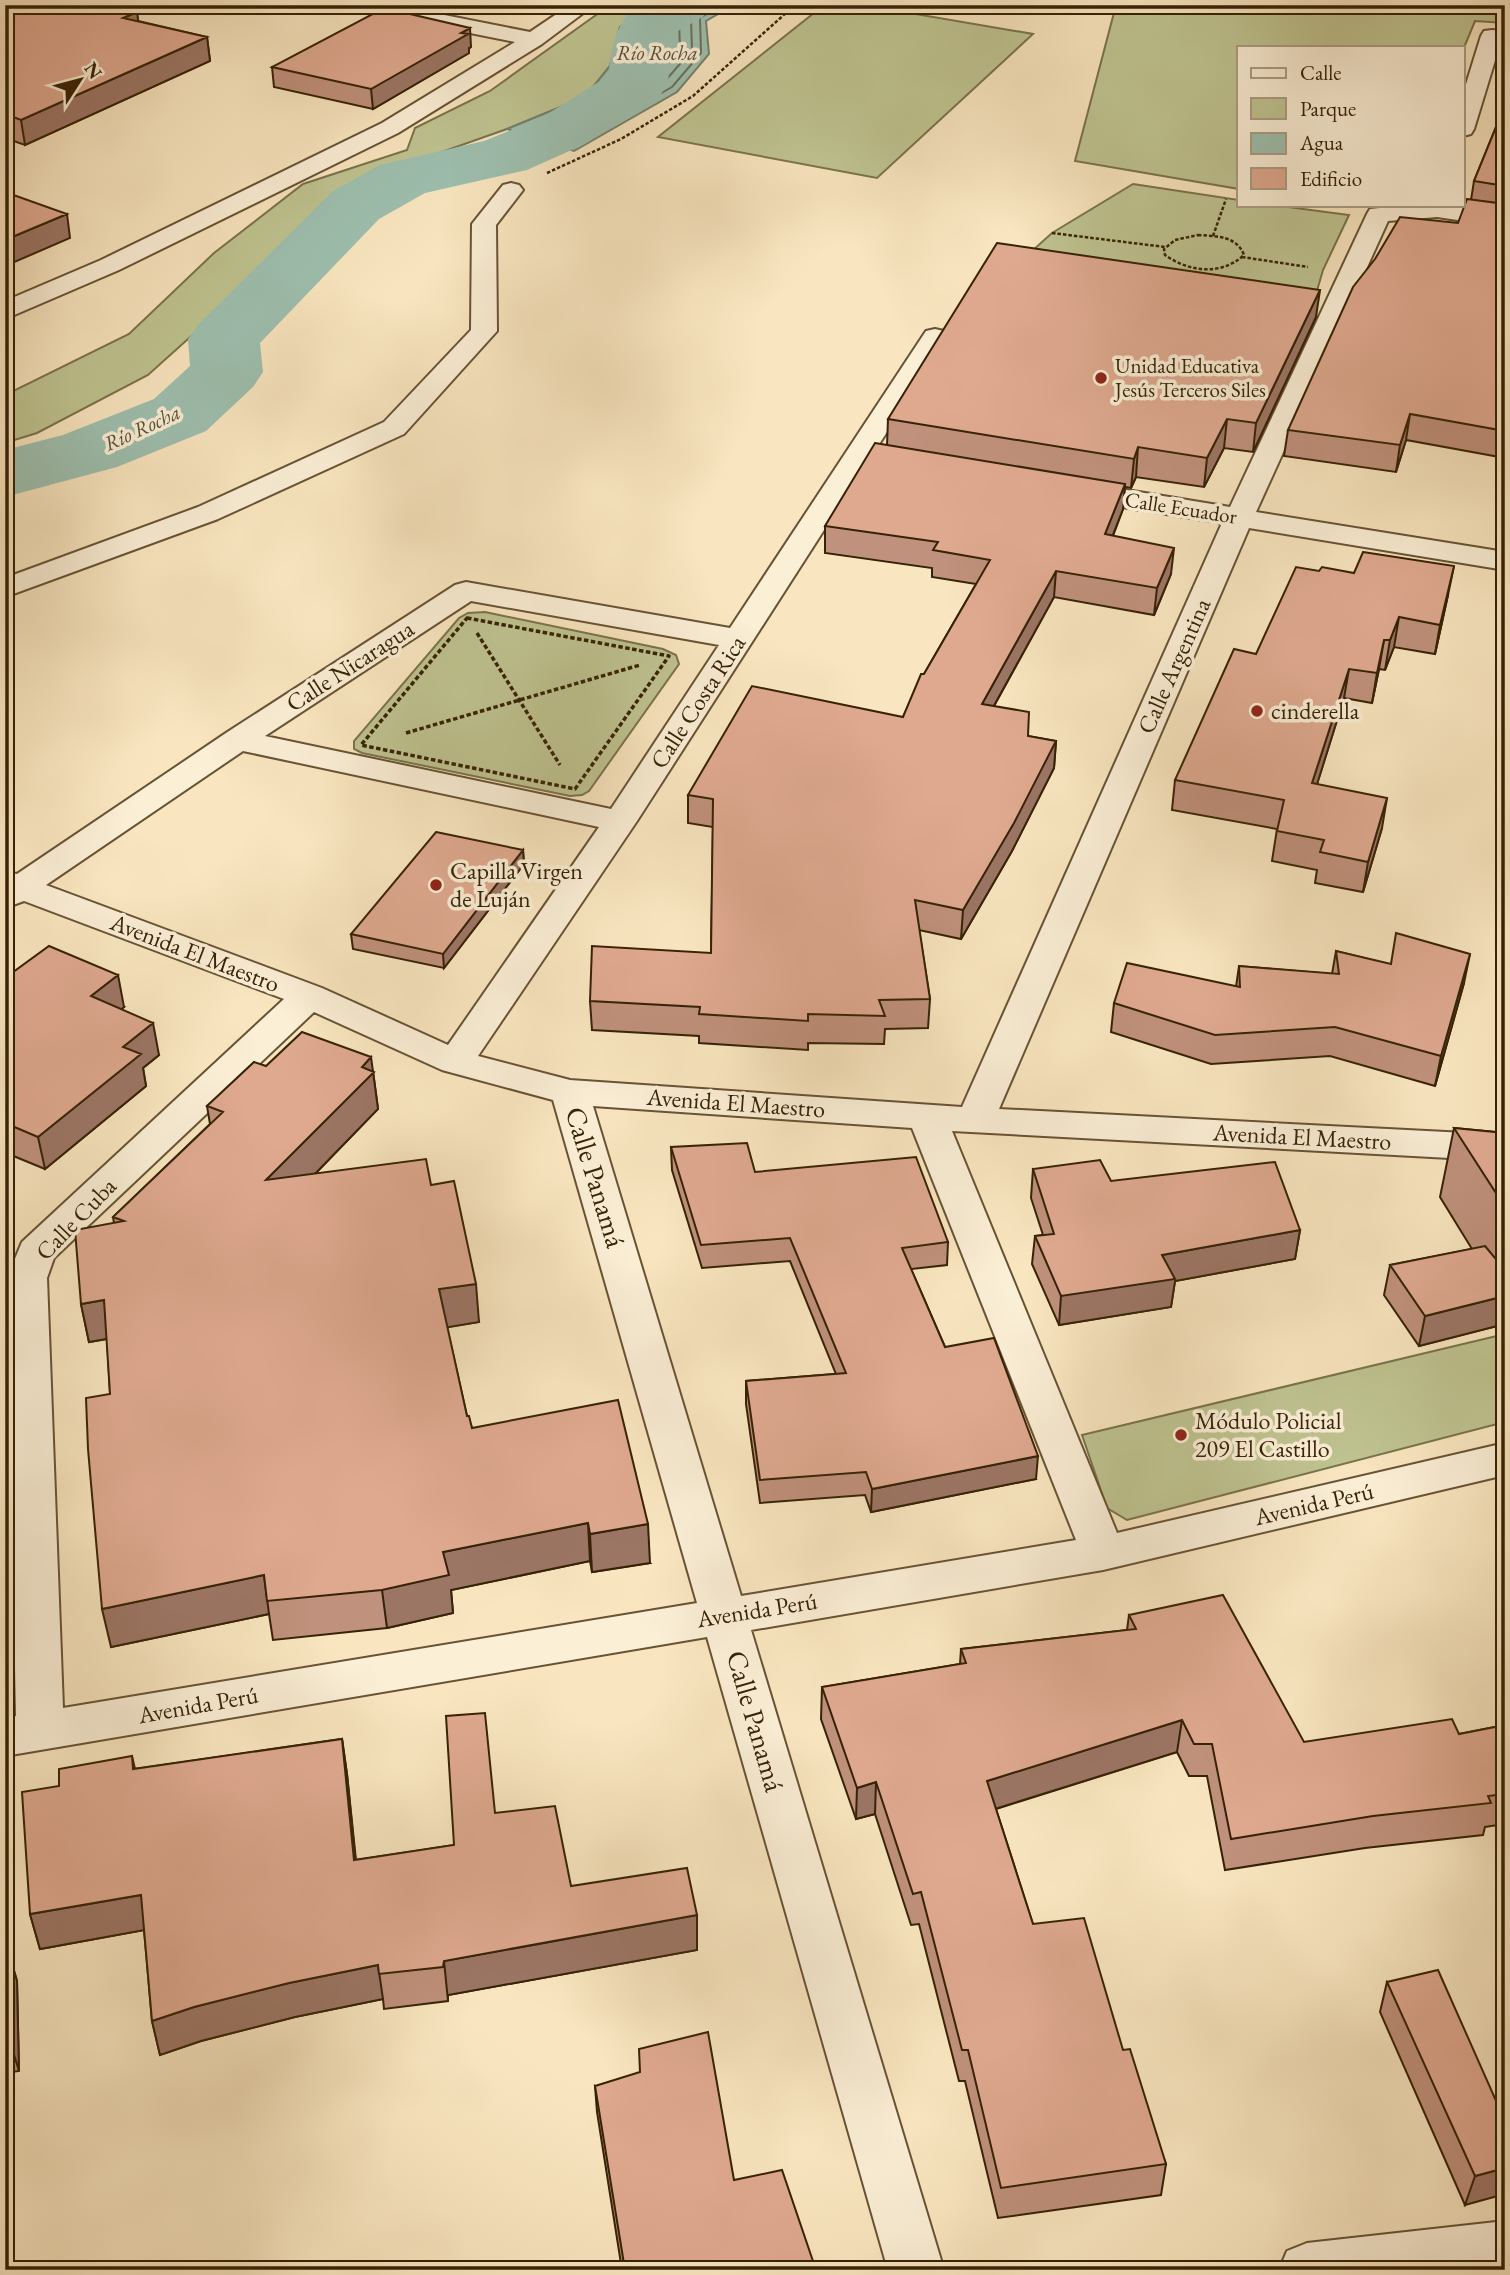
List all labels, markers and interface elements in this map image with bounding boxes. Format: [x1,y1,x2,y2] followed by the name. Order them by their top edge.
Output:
[616,39,698,66] water label: Río Rocha
[46,46,116,116] north arrow
[1237,46,1464,206] legend
[79,57,108,84] text: N
[1300,59,1342,86] text: Calle
[1300,95,1356,122] text: Parque
[1299,129,1344,156] text: Agua
[1300,165,1362,192] text: Edificio
[1113,352,1266,403] place label: Unidad Educativa Jesús Terceros Siles
[1093,370,1109,386] marker: Unidad Educativa Jesús Terceros Siles
[99,398,184,457] water label: Río Rocha
[1123,485,1239,530] street label: Calle Ecuador
[1130,593,1217,738] street label: Calle Argentina
[280,612,420,718] street label: Calle Nicaragua
[643,629,752,774] street label: Calle Costa Rica
[1271,695,1360,726] place label: cinderella
[1249,703,1265,719] marker: cinderella
[450,855,583,914] place label: Capilla Virgen de Luján
[428,877,444,893] marker: Capilla Virgen de Luján
[105,906,284,999] street label: Avenida El Maestro
[645,1081,826,1124] street label: Avenida El Maestro
[558,1102,635,1252] street label: Calle Panamá
[1211,1116,1392,1157] street label: Avenida El Maestro
[29,1170,123,1267] street label: Calle Cuba
[1195,1405,1342,1464] place label: Módulo Policial 209 El Castillo
[1173,1427,1189,1443] marker: Módulo Policial 209 El Castillo
[1250,1475,1377,1532] street label: Avenida Perú
[694,1585,820,1634] street label: Avenida Perú
[719,1646,794,1797] street label: Calle Panamá
[134,1679,261,1730] street label: Avenida Perú

